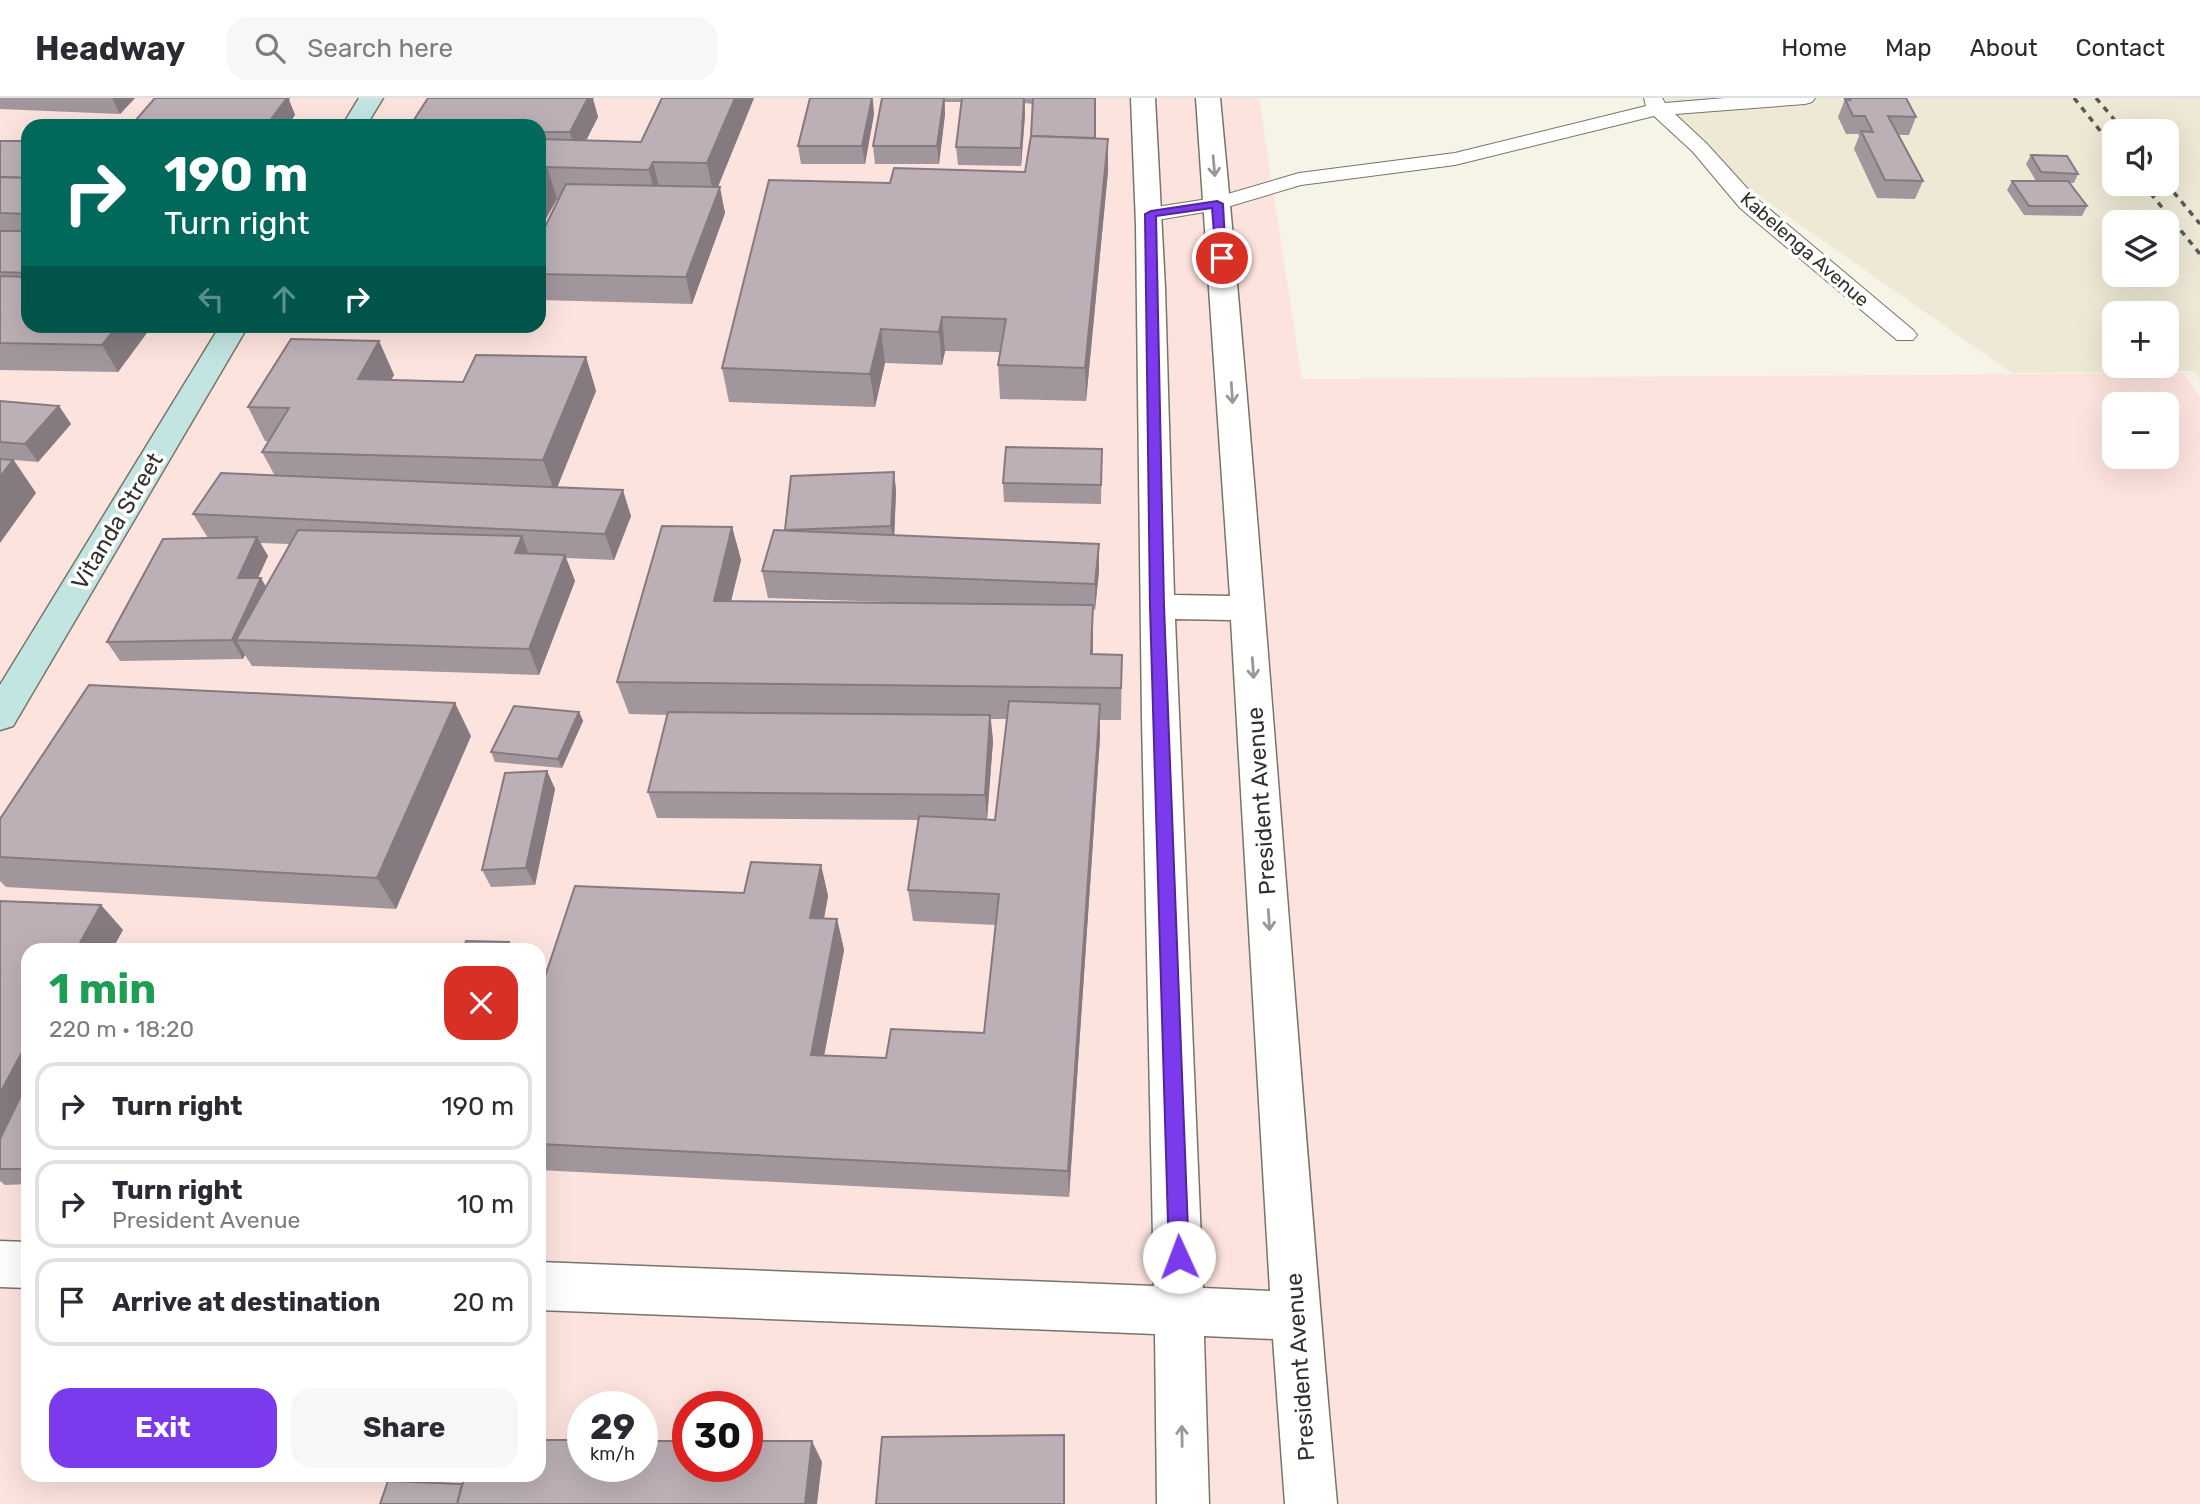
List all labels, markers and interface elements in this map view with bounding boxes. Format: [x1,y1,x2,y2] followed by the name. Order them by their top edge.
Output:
[227,17,717,80] search box
[35,29,185,68] text: Headway
[251,29,289,67] icon: search
[307,33,453,64] text: Search here
[1781,34,1847,62] text: Home
[1885,34,1932,62] text: Map
[1970,34,2038,62] text: About
[2076,34,2165,62] text: Contact
[2102,119,2179,469] map controls
[2102,119,2179,196] button: sound
[164,145,308,203] text: 190 m
[49,147,140,238] icon: right
[1208,154,1221,177] one-way arrow
[1736,187,1874,312] street label: Kabelenga Avenue
[164,204,309,242] text: Turn right
[2102,210,2179,287] button: layers
[1192,228,1252,288] pin
[1203,239,1241,277] icon: arrive
[192,280,230,318] icon: left
[265,280,303,318] icon: ahead
[338,280,376,318] icon: right
[2102,301,2179,378] button: +
[1226,381,1239,404] one-way arrow
[2102,392,2179,469] button: −
[65,447,169,595] street label: Vitanda Street
[1247,657,1260,679] one-way arrow
[1240,706,1282,896] street label: President Avenue
[1263,908,1276,931] one-way arrow
[49,964,156,1014] text: 1 min
[444,966,518,1040] button: close
[49,1015,194,1043] text: 220 m · 18:20
[53,1087,91,1125] icon: right
[112,1091,242,1122] text: Turn right
[441,1091,514,1122] text: 190 m
[112,1175,242,1206] text: Turn right
[53,1185,91,1223] icon: right
[457,1189,514,1220] text: 10 m
[112,1206,300,1234] text: President Avenue
[1142,1220,1216,1294] position arrow
[1279,1272,1321,1462] street label: President Avenue
[53,1283,91,1321] icon: arrive
[112,1287,380,1318] text: Arrive at destination
[453,1287,514,1318] text: 20 m
[49,1388,277,1468] button: Exit
[291,1388,518,1468] button: Share
[672,1391,763,1482] speed limit sign: 30
[590,1406,635,1448] text: 29
[1176,1425,1189,1448] one-way arrow
[590,1443,635,1465] text: km/h

